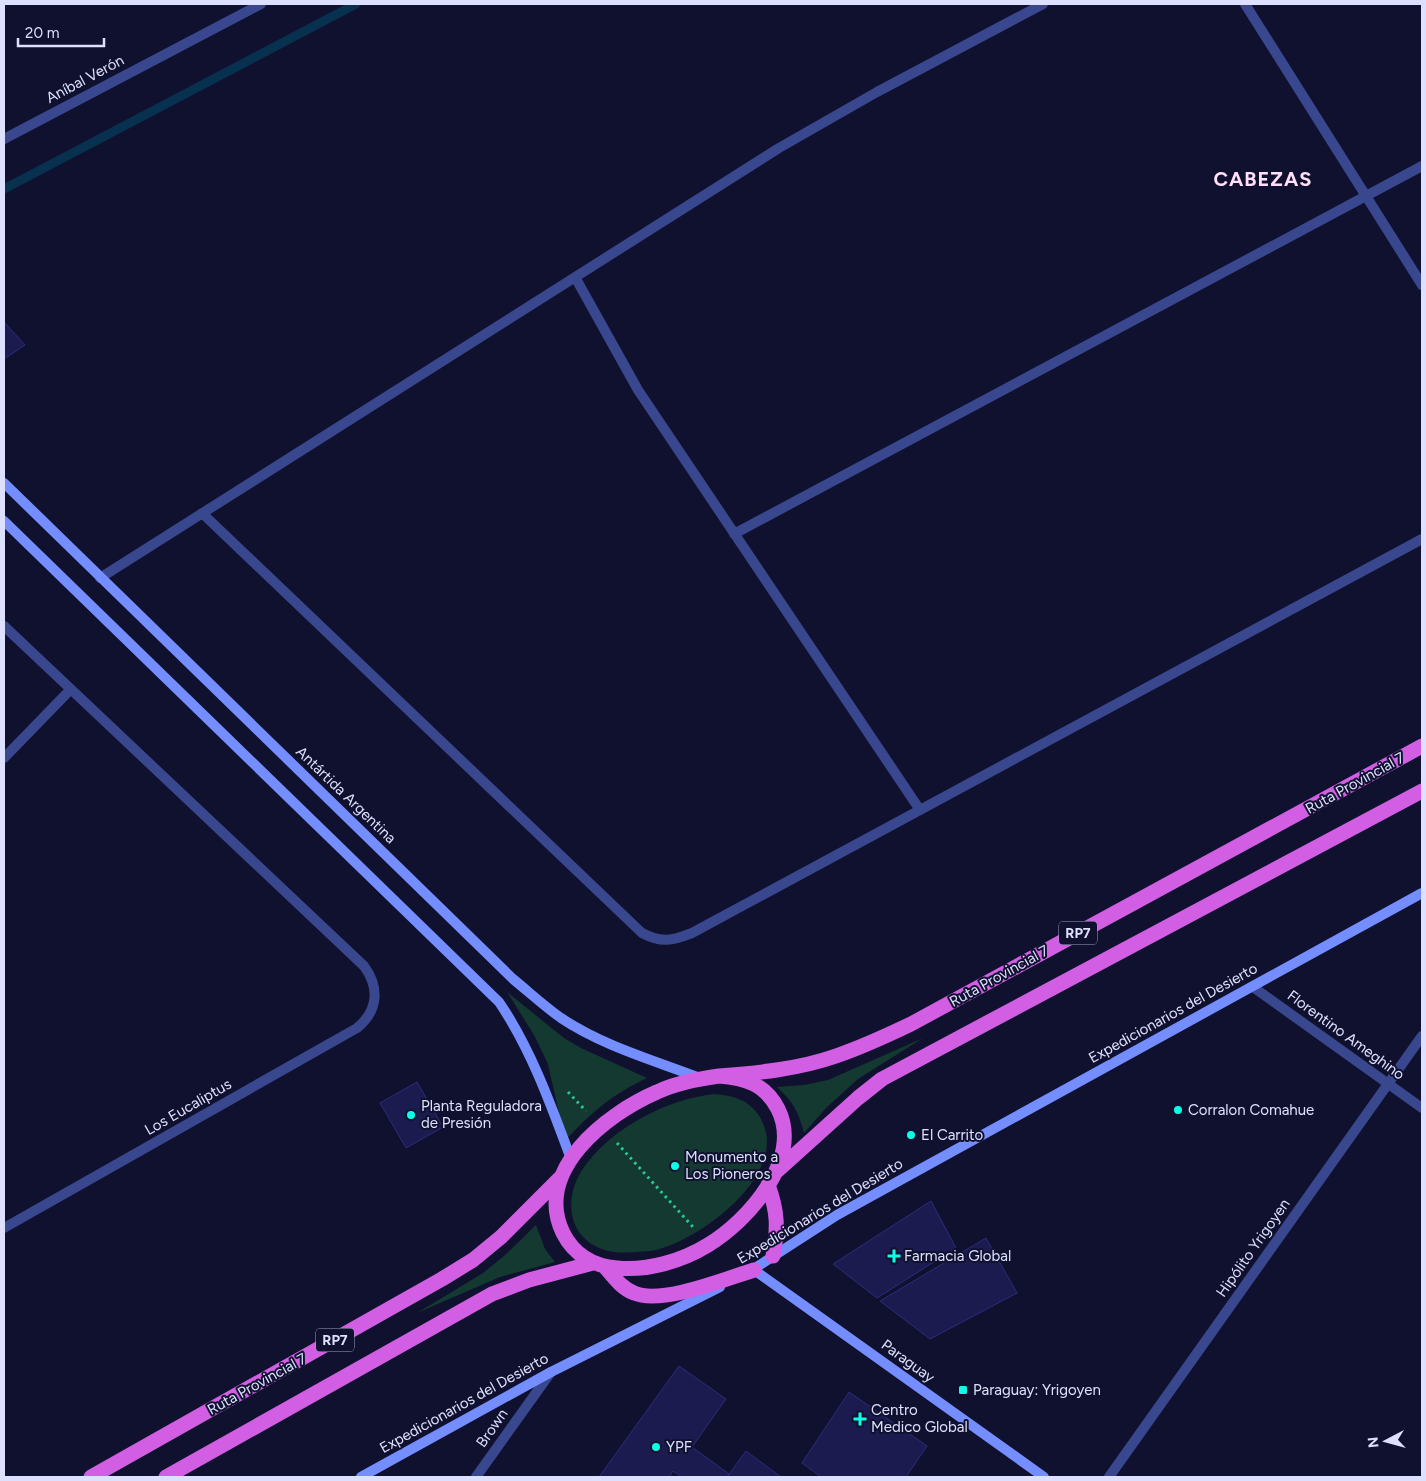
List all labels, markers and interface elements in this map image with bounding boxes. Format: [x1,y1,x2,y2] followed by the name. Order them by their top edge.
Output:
[18,15,104,47] scale bar
[25,24,59,42] text: 20 m
[43,51,127,107] street label: Aníbal Verón
[1214,167,1312,191] district label: CABEZAS
[292,743,400,847] street label: Antártida Argentina
[1302,748,1408,818] street label: Ruta Provincial 7
[1059,921,1097,944] road number: RP7
[946,941,1052,1011] street label: Ruta Provincial 7
[1085,959,1261,1067] street label: Expedicionarios del Desierto
[1284,986,1408,1084] street label: Florentino Ameghino
[142,1075,234,1139] street label: Los Eucaliptus
[421,1097,542,1132] place label: Planta Reguladora de Presión
[1188,1101,1314,1119] place label: Corralon Comahue
[1172,1104,1184,1116] marker: Corralon Comahue
[405,1109,417,1121] marker: Planta Reguladora de Presión
[921,1126,984,1144] place label: El Carrito
[905,1129,917,1141] marker: El Carrito
[685,1148,778,1183] place label: Monumento a Los Pioneros
[734,1154,906,1268] street label: Expedicionarios del Desierto
[669,1160,681,1172] marker: Monumento a Los Pioneros
[1212,1195,1294,1301] street label: Hipólito Yrigoyen
[904,1247,1011,1265] place label: Farmacia Global
[888,1250,900,1262] marker: Farmacia Global
[316,1328,354,1352] road number: RP7
[878,1336,938,1386] street label: Paraguay
[204,1349,310,1419] street label: Ruta Provincial 7
[376,1349,552,1457] street label: Expedicionarios del Desierto
[973,1381,1101,1399] place label: Paraguay: Yrigoyen
[957,1384,969,1396] marker: Paraguay: Yrigoyen
[871,1401,968,1436] place label: Centro Medico Global
[472,1405,512,1451] street label: Brown
[853,1412,867,1426] marker: Centro Medico Global
[1361,1416,1411,1466] north arrow
[1365,1436,1383,1449] text: N
[666,1438,692,1456] place label: YPF
[650,1441,662,1453] marker: YPF

